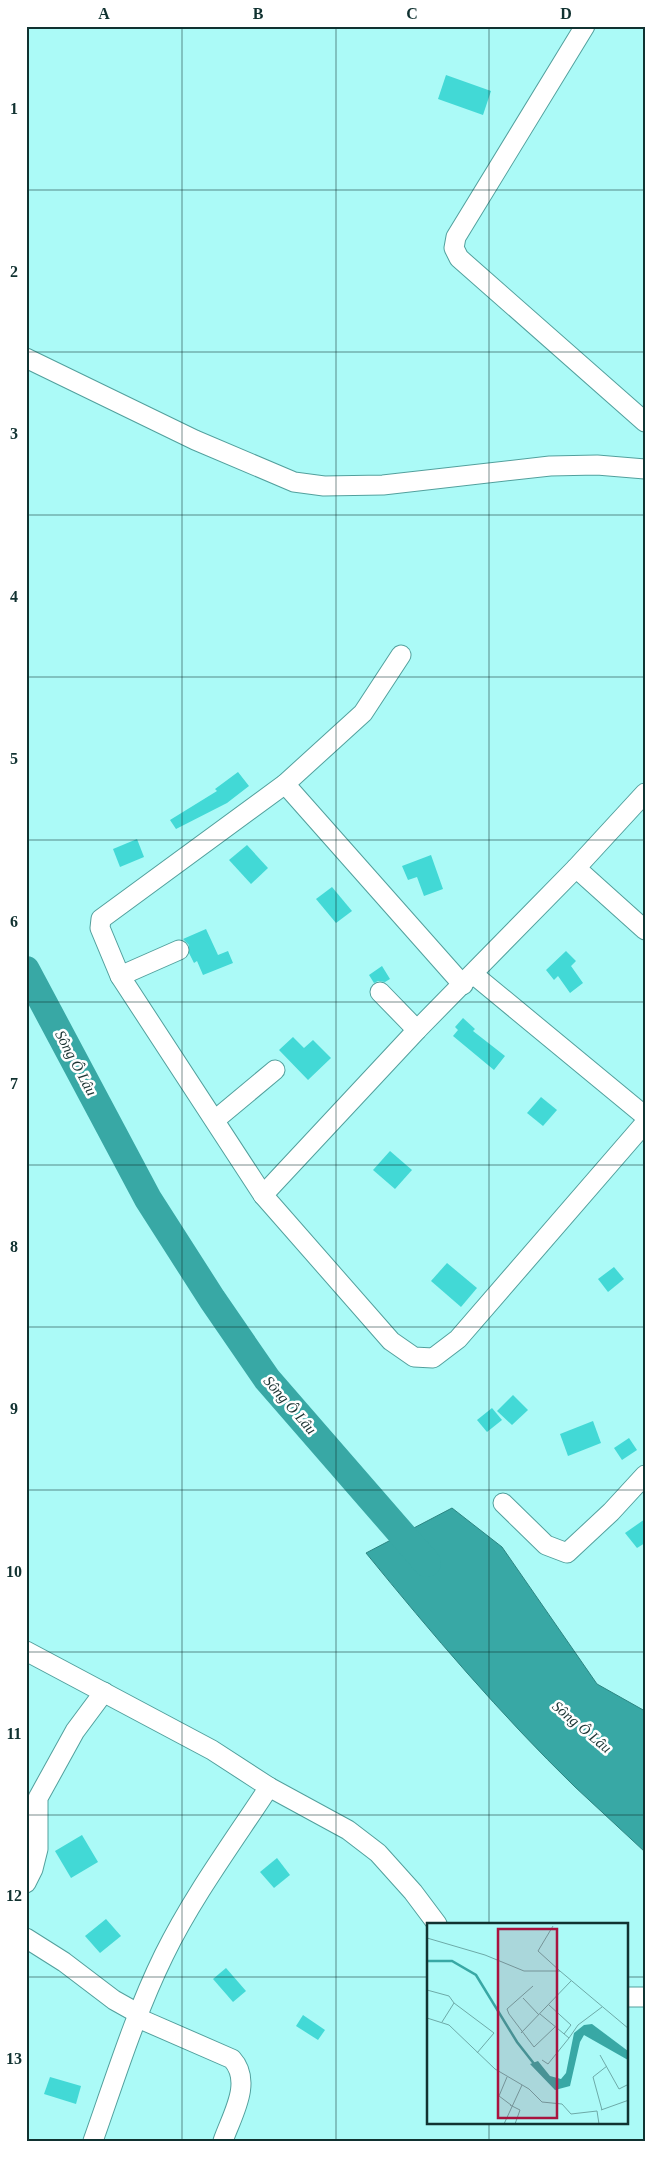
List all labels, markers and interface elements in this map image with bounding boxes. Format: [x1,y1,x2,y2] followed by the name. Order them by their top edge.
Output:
[98,5,110,22] text: A
[253,5,264,22] text: B
[406,5,418,22] text: C
[560,5,572,22] text: D
[10,100,18,117] text: 1
[10,263,18,280] text: 2
[10,425,18,442] text: 3
[10,588,18,605] text: 4
[10,750,18,767] text: 5
[10,913,18,930] text: 6
[52,1028,100,1098] water label: Sông Ô Lâu
[10,1075,18,1092] text: 7
[10,1238,18,1255] text: 8
[260,1373,320,1437] water label: Sông Ô Lâu
[10,1400,18,1417] text: 9
[6,1563,22,1580] text: 10
[549,1698,615,1756] water label: Sông Ô Lâu
[6,1725,22,1742] text: 11
[6,1887,22,1904] text: 12
[427,1923,628,2124] inset map
[6,2050,22,2067] text: 13

